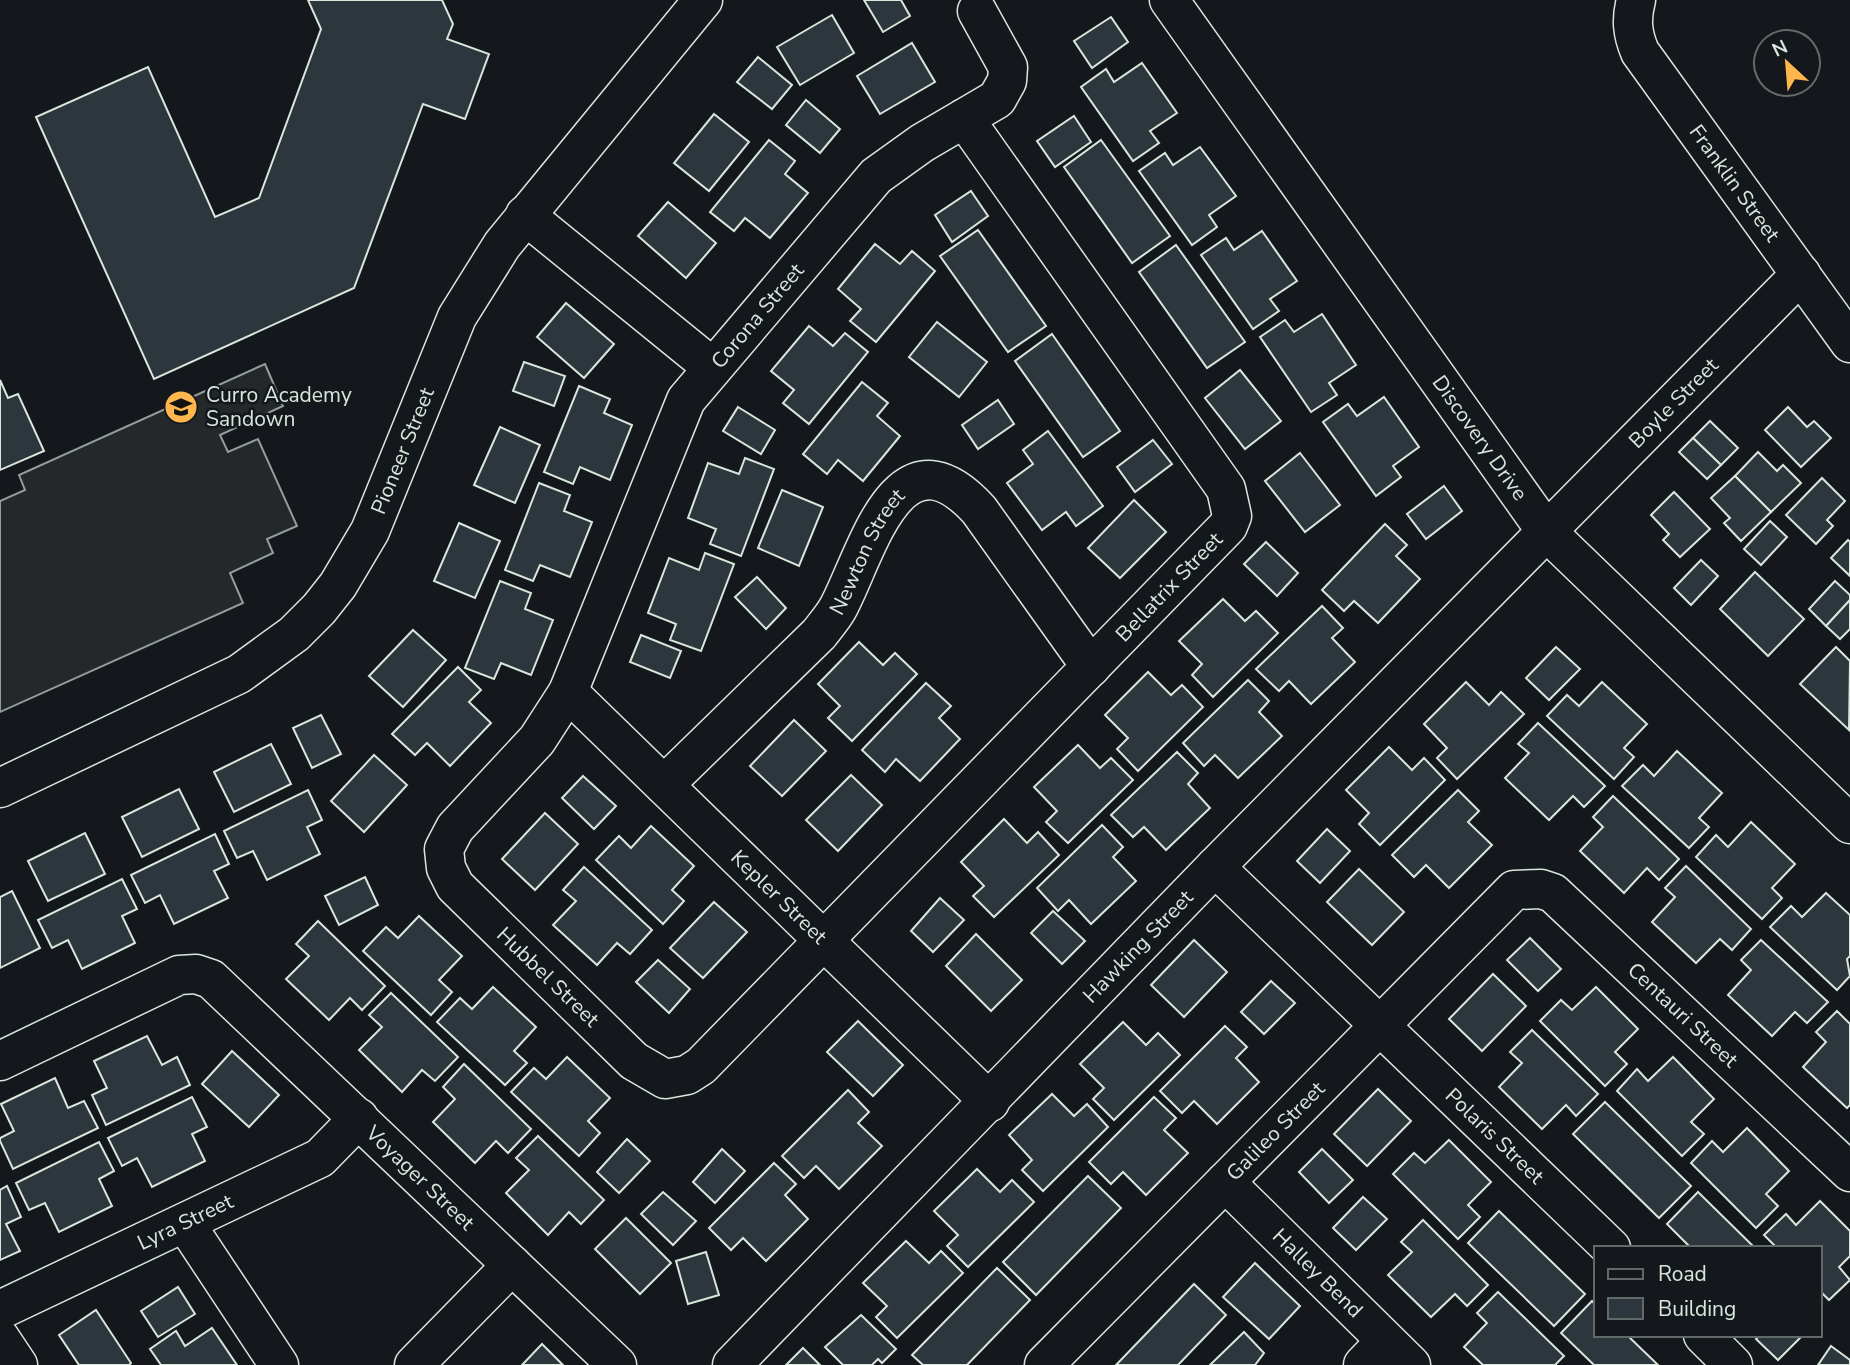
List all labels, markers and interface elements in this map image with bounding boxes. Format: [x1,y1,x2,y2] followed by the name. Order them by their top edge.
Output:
[1752,28,1822,98] north arrow
[1768,34,1792,63] text: N
[1683,119,1787,248] street label: Franklin Street
[705,257,811,374] street label: Corona Street
[1623,351,1725,454] street label: Boyle Street
[1426,370,1534,506] street label: Discovery Drive
[206,381,352,433] place label: Curro Academy Sandown
[364,383,441,518] street label: Pioneer Street
[162,388,200,426] school or university icon: Curro Academy Sandown
[823,482,911,620] street label: Newton Street
[1109,526,1229,648] street label: Bellatrix Street
[725,844,834,951] street label: Kepler Street
[1077,884,1200,1009] street label: Hawking Street
[491,921,606,1033] street label: Hubbel Street
[1621,956,1745,1074] street label: Centauri Street
[1220,1075,1331,1187] street label: Galileo Street
[1439,1082,1551,1191] street label: Polaris Street
[359,1119,481,1237] street label: Voyager Street
[133,1187,238,1257] street label: Lyra Street
[1266,1222,1369,1324] street label: Halley Bend
[1594,1246,1822,1337] legend
[1658,1260,1707,1288] text: Road
[1658,1295,1736,1323] text: Building

